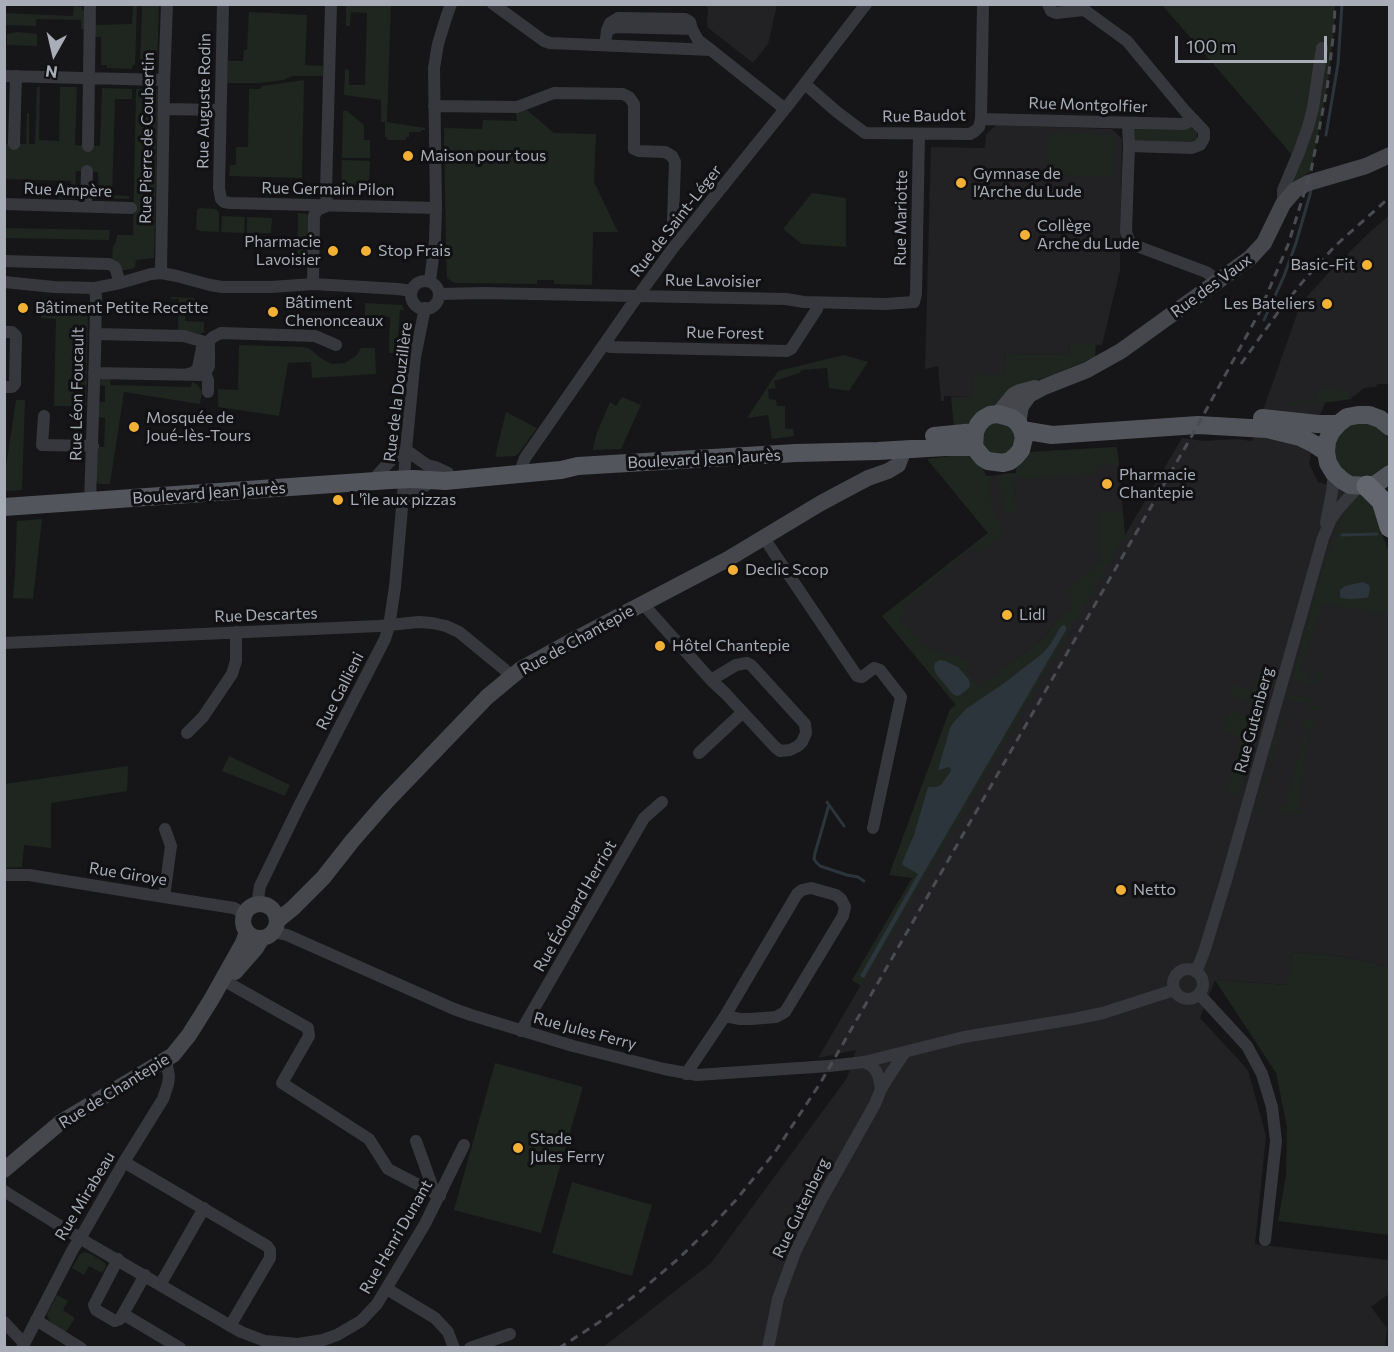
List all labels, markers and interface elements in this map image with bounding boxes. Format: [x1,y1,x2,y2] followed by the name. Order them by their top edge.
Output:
[24,24,84,84] north arrow
[1178,24,1330,62] scale bar
[193,33,215,169] street label: Rue Auguste Rodin
[1186,35,1236,57] text: 100 m
[136,52,158,224] street label: Rue Pierre de Coubertin
[44,62,59,83] text: N
[1028,93,1148,117] street label: Rue Montgolfier
[882,106,966,126] street label: Rue Baudot
[420,146,546,166] place label: Maison pour tous
[401,149,415,163] marker: Maison pour tous
[626,161,726,281] street label: Rue de Saint-Léger
[973,164,1082,202] place label: Gymnase de l’Arche du Lude
[891,170,911,266] street label: Rue Mariotte
[954,176,968,190] marker: Gymnase de l’Arche du Lude
[261,178,395,200] street label: Rue Germain Pilon
[23,179,113,201] street label: Rue Ampère
[1037,216,1140,254] place label: Collège Arche du Lude
[1018,228,1032,242] marker: Collège Arche du Lude
[244,232,321,270] place label: Pharmacie Lavoisier
[378,241,451,261] place label: Stop Frais
[326,244,340,258] marker: Pharmacie Lavoisier
[359,244,373,258] marker: Stop Frais
[1167,250,1255,322] street label: Rue des Vaux
[1290,255,1355,275] place label: Basic-Fit
[1360,258,1374,272] marker: Basic-Fit
[665,271,761,291] street label: Rue Lavoisier
[285,293,384,331] place label: Bâtiment Chenonceaux
[1223,294,1315,314] place label: Les Bateliers
[1320,297,1334,311] marker: Les Bateliers
[35,298,209,318] place label: Bâtiment Petite Recette
[16,301,30,315] marker: Bâtiment Petite Recette
[266,305,280,319] marker: Bâtiment Chenonceaux
[380,321,416,463] street label: Rue de la Douzillère
[686,323,764,343] street label: Rue Forest
[66,327,88,461] street label: Rue Léon Foucault
[146,408,251,446] place label: Mosquée de Joué-lès-Tours
[127,420,141,434] marker: Mosquée de Joué-lès-Tours
[627,445,781,473] street label: Boulevard Jean Jaurès
[1119,465,1196,503] place label: Pharmacie Chantepie
[1100,477,1114,491] marker: Pharmacie Chantepie
[132,478,286,508] street label: Boulevard Jean Jaurès
[350,490,456,510] place label: L'île aux pizzas
[331,493,345,507] marker: L'île aux pizzas
[745,560,829,580] place label: Declic Scop
[726,563,740,577] marker: Declic Scop
[517,601,637,679] street label: Rue de Chantepie
[214,604,318,626] street label: Rue Descartes
[1019,605,1046,625] place label: Lidl
[1000,608,1014,622] marker: Lidl
[672,636,790,656] place label: Hôtel Chantepie
[653,639,667,653] marker: Hôtel Chantepie
[312,649,368,733] street label: Rue Gallieni
[1231,665,1277,775] street label: Rue Gutenberg
[530,837,620,975] street label: Rue Édouard Herriot
[88,858,168,890] street label: Rue Giroye
[1133,880,1176,900] place label: Netto
[1114,883,1128,897] marker: Netto
[531,1008,639,1054] street label: Rue Jules Ferry
[55,1049,173,1133] street label: Rue de Chantepie
[530,1129,605,1167] place label: Stade Jules Ferry
[511,1141,525,1155] marker: Stade Jules Ferry
[51,1148,119,1244] street label: Rue Mirabeau
[769,1155,833,1261] street label: Rue Gutenberg
[356,1177,436,1297] street label: Rue Henri Dunant

